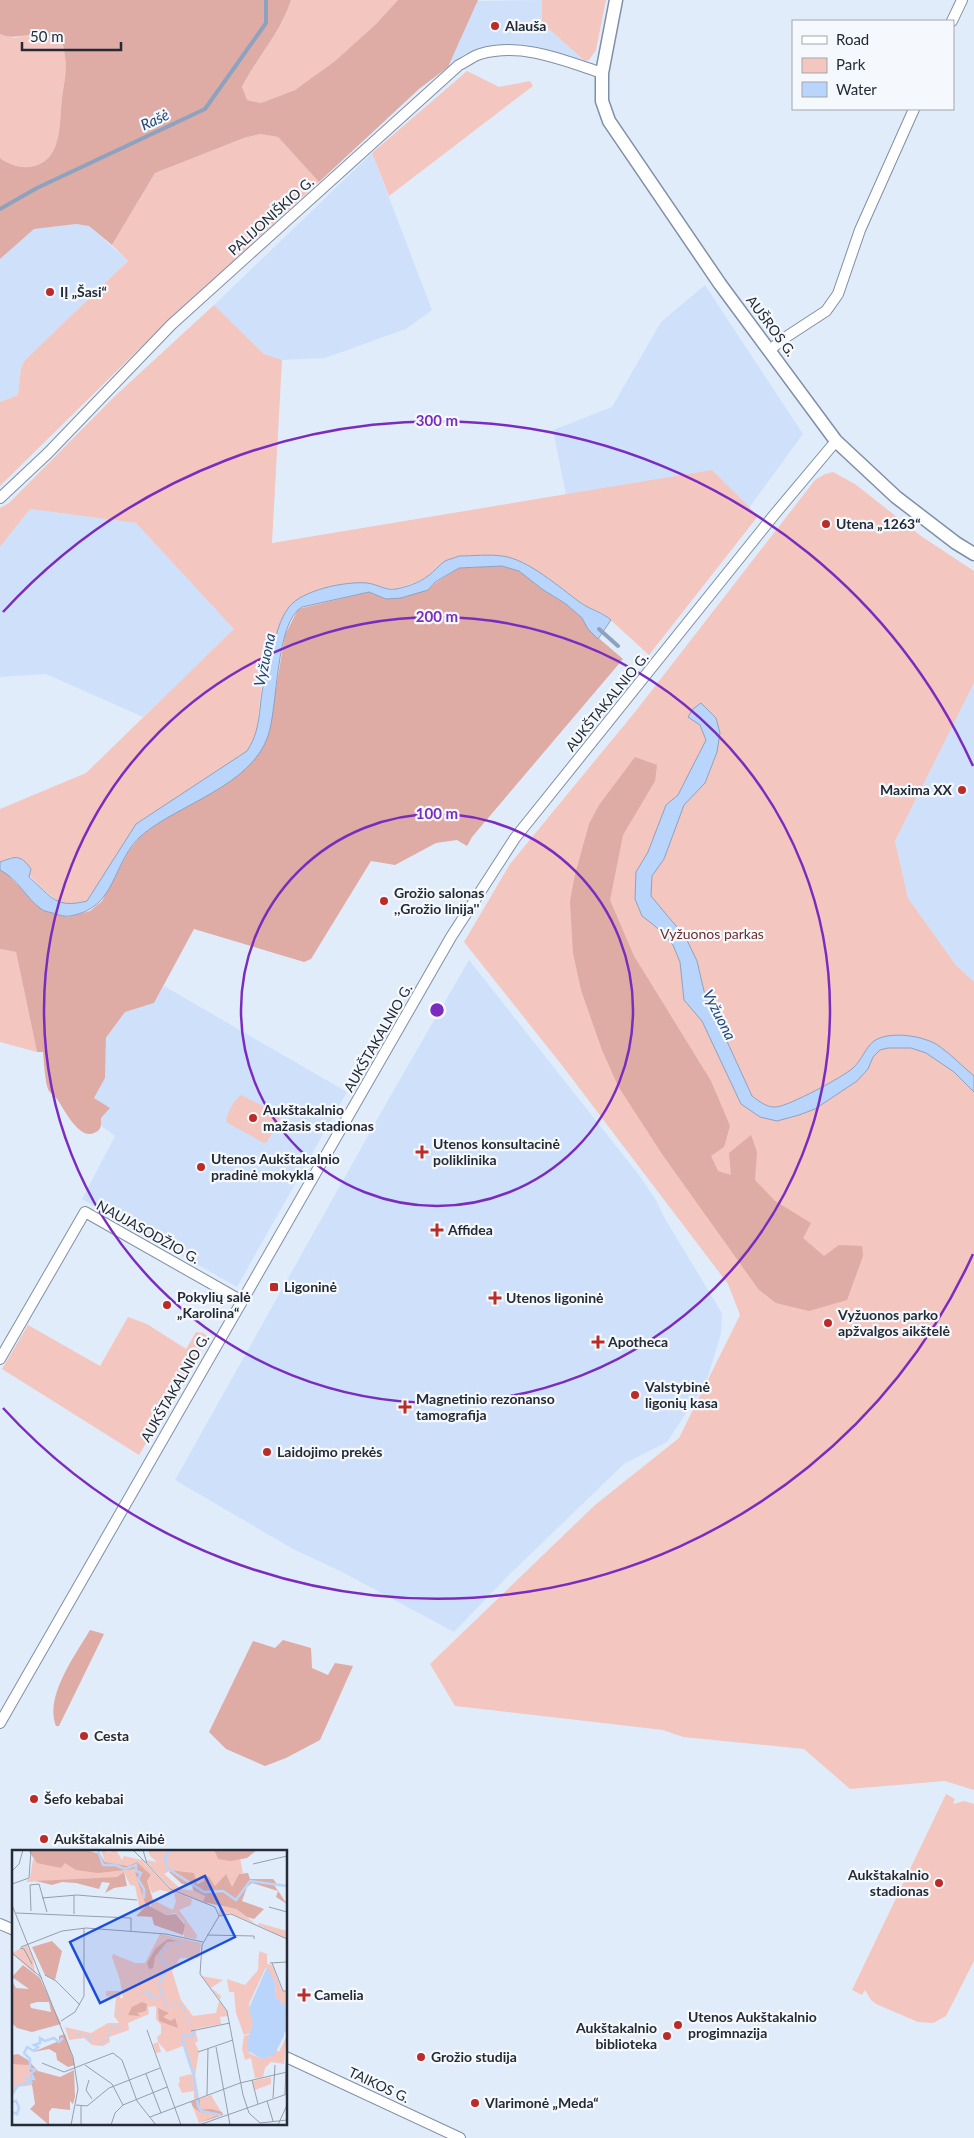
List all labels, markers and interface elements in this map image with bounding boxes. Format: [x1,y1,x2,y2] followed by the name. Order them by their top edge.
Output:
[504,17,546,34] place label: Alauša
[22,20,121,52] scale bar
[489,20,501,32] marker: Alauša
[792,20,954,110] legend
[30,27,64,45] text: 50 m
[836,30,869,48] text: Road
[836,55,866,73] text: Park
[836,80,877,98] text: Water
[138,105,172,133] water label: Rašė
[224,173,317,258] street label: PALIJONIŠKIO G.
[60,283,107,300] place label: IĮ „Šasi“
[44,286,56,298] marker: IĮ „Šasi“
[743,292,800,359] street label: AUŠROS G.
[416,411,458,429] text: 300 m
[836,515,921,532] place label: Utena „1263“
[820,518,832,530] marker: Utena „1263“
[416,607,458,625] text: 200 m
[250,631,279,688] water label: Vyžuona
[562,649,652,754] street label: AUKŠTAKALNIO G.
[880,781,953,798] place label: Maxima XX
[956,784,968,796] marker: Maxima XX
[416,804,458,822] text: 100 m
[394,884,484,917] place label: Grožio salonas ,,Grožio linija''
[378,895,390,907] marker: Grožio salonas ,,Grožio linija''
[660,925,764,942] park label: Vyžuonos parkas
[340,981,415,1095] street label: AUKŠTAKALNIO G.
[700,986,740,1043] water label: Vyžuona
[428,1001,446,1019] centre of rings
[262,1101,374,1134] place label: Aukštakalnio mažasis stadionas
[247,1112,259,1124] marker: Aukštakalnio mažasis stadionas
[433,1135,560,1168] place label: Utenos konsultacinė poliklinika
[415,1145,429,1159] marker: Utenos konsultacinė poliklinika
[211,1150,340,1183] place label: Utenos Aukštakalnio pradinė mokykla
[195,1161,207,1173] marker: Utenos Aukštakalnio pradinė mokykla
[94,1196,203,1267] street label: NAUJASODŽIO G.
[447,1221,493,1238] place label: Affidea
[430,1223,444,1237] marker: Affidea
[284,1278,337,1295] place label: Ligoninė
[268,1281,280,1293] marker: Ligoninė
[177,1288,251,1321] place label: Pokylių salė „Karolina“
[506,1289,604,1306] place label: Utenos ligoninė
[488,1291,502,1305] marker: Utenos ligoninė
[161,1299,173,1311] marker: Pokylių salė „Karolina“
[837,1306,950,1339] place label: Vyžuonos parko apžvalgos aikštelė
[822,1317,834,1329] marker: Vyžuonos parko apžvalgos aikštelė
[137,1331,212,1445] street label: AUKŠTAKALNIO G.
[607,1333,668,1350] place label: Apotheca
[592,1336,604,1348] marker: Apotheca
[644,1378,718,1411] place label: Valstybinė ligonių kasa
[629,1389,641,1401] marker: Valstybinė ligonių kasa
[416,1390,555,1423] place label: Magnetinio rezonanso tamografija
[398,1400,412,1414] marker: Magnetinio rezonanso tamografija
[277,1443,382,1460] place label: Laidojimo prekės
[261,1446,273,1458] marker: Laidojimo prekės
[94,1727,129,1744] place label: Cesta
[78,1730,90,1742] marker: Cesta
[44,1790,124,1807] place label: Šefo kebabai
[28,1793,40,1805] marker: Šefo kebabai
[53,1830,165,1847] place label: Aukštakalnis Aibė
[38,1833,50,1845] marker: Aukštakalnis Aibė
[12,1850,288,2126] inset map
[847,1866,929,1899] place label: Aukštakalnio stadionas
[933,1877,945,1889] marker: Aukštakalnio stadionas
[314,1986,364,2003] place label: Camelia
[298,1989,310,2001] marker: Camelia
[688,2008,817,2041] place label: Utenos Aukštakalnio progimnazija
[575,2019,657,2052] place label: Aukštakalnio biblioteka
[672,2019,684,2031] marker: Utenos Aukštakalnio progimnazija
[661,2030,673,2042] marker: Aukštakalnio biblioteka
[431,2048,517,2065] place label: Grožio studija
[415,2051,427,2063] marker: Grožio studija
[346,2063,412,2106] street label: TAIKOS G.
[484,2094,599,2111] place label: Vlarimonė „Meda“
[469,2097,481,2109] marker: Vlarimonė „Meda“

